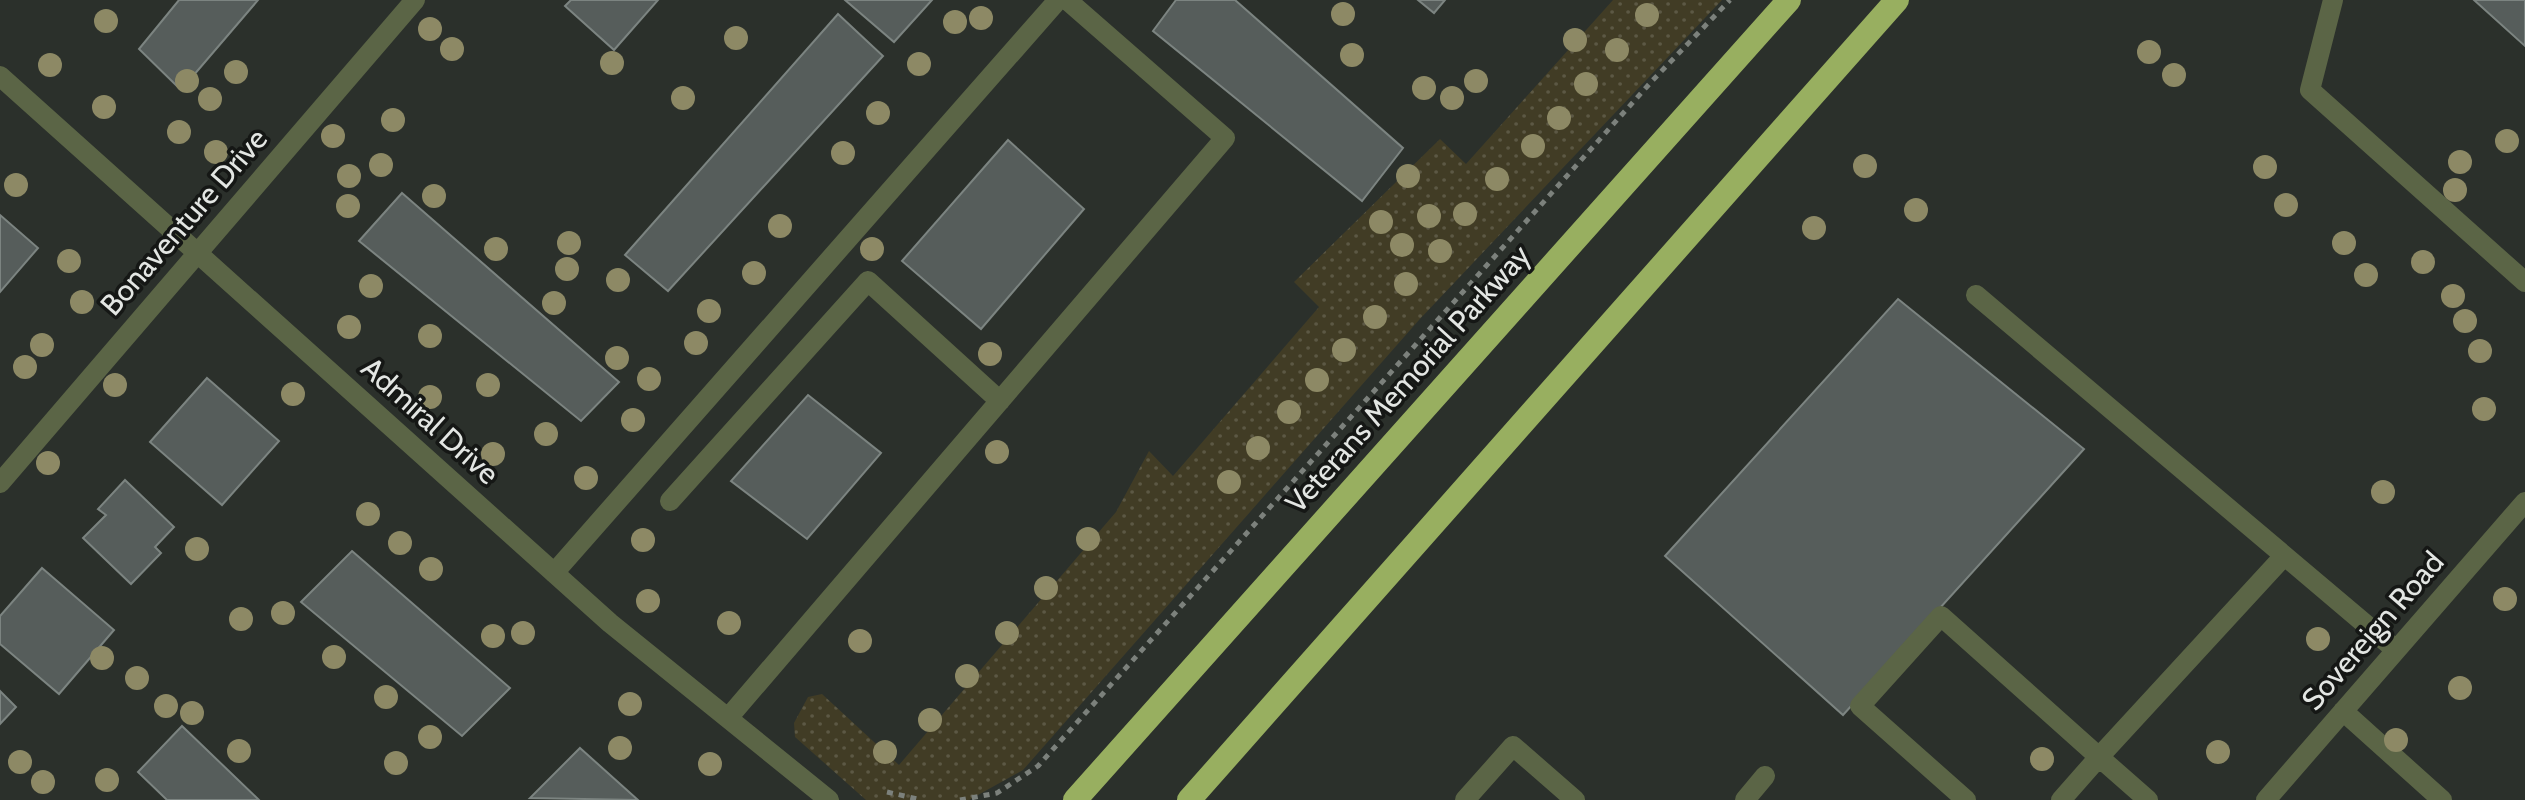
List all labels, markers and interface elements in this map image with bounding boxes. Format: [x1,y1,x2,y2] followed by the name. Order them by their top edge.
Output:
[92,121,275,323] street label: Bonaventure Drive
[1278,237,1538,520] street label: Veterans Memorial Parkway
[354,349,507,492] street label: Admiral Drive
[2294,544,2452,718] street label: Sovereign Road

